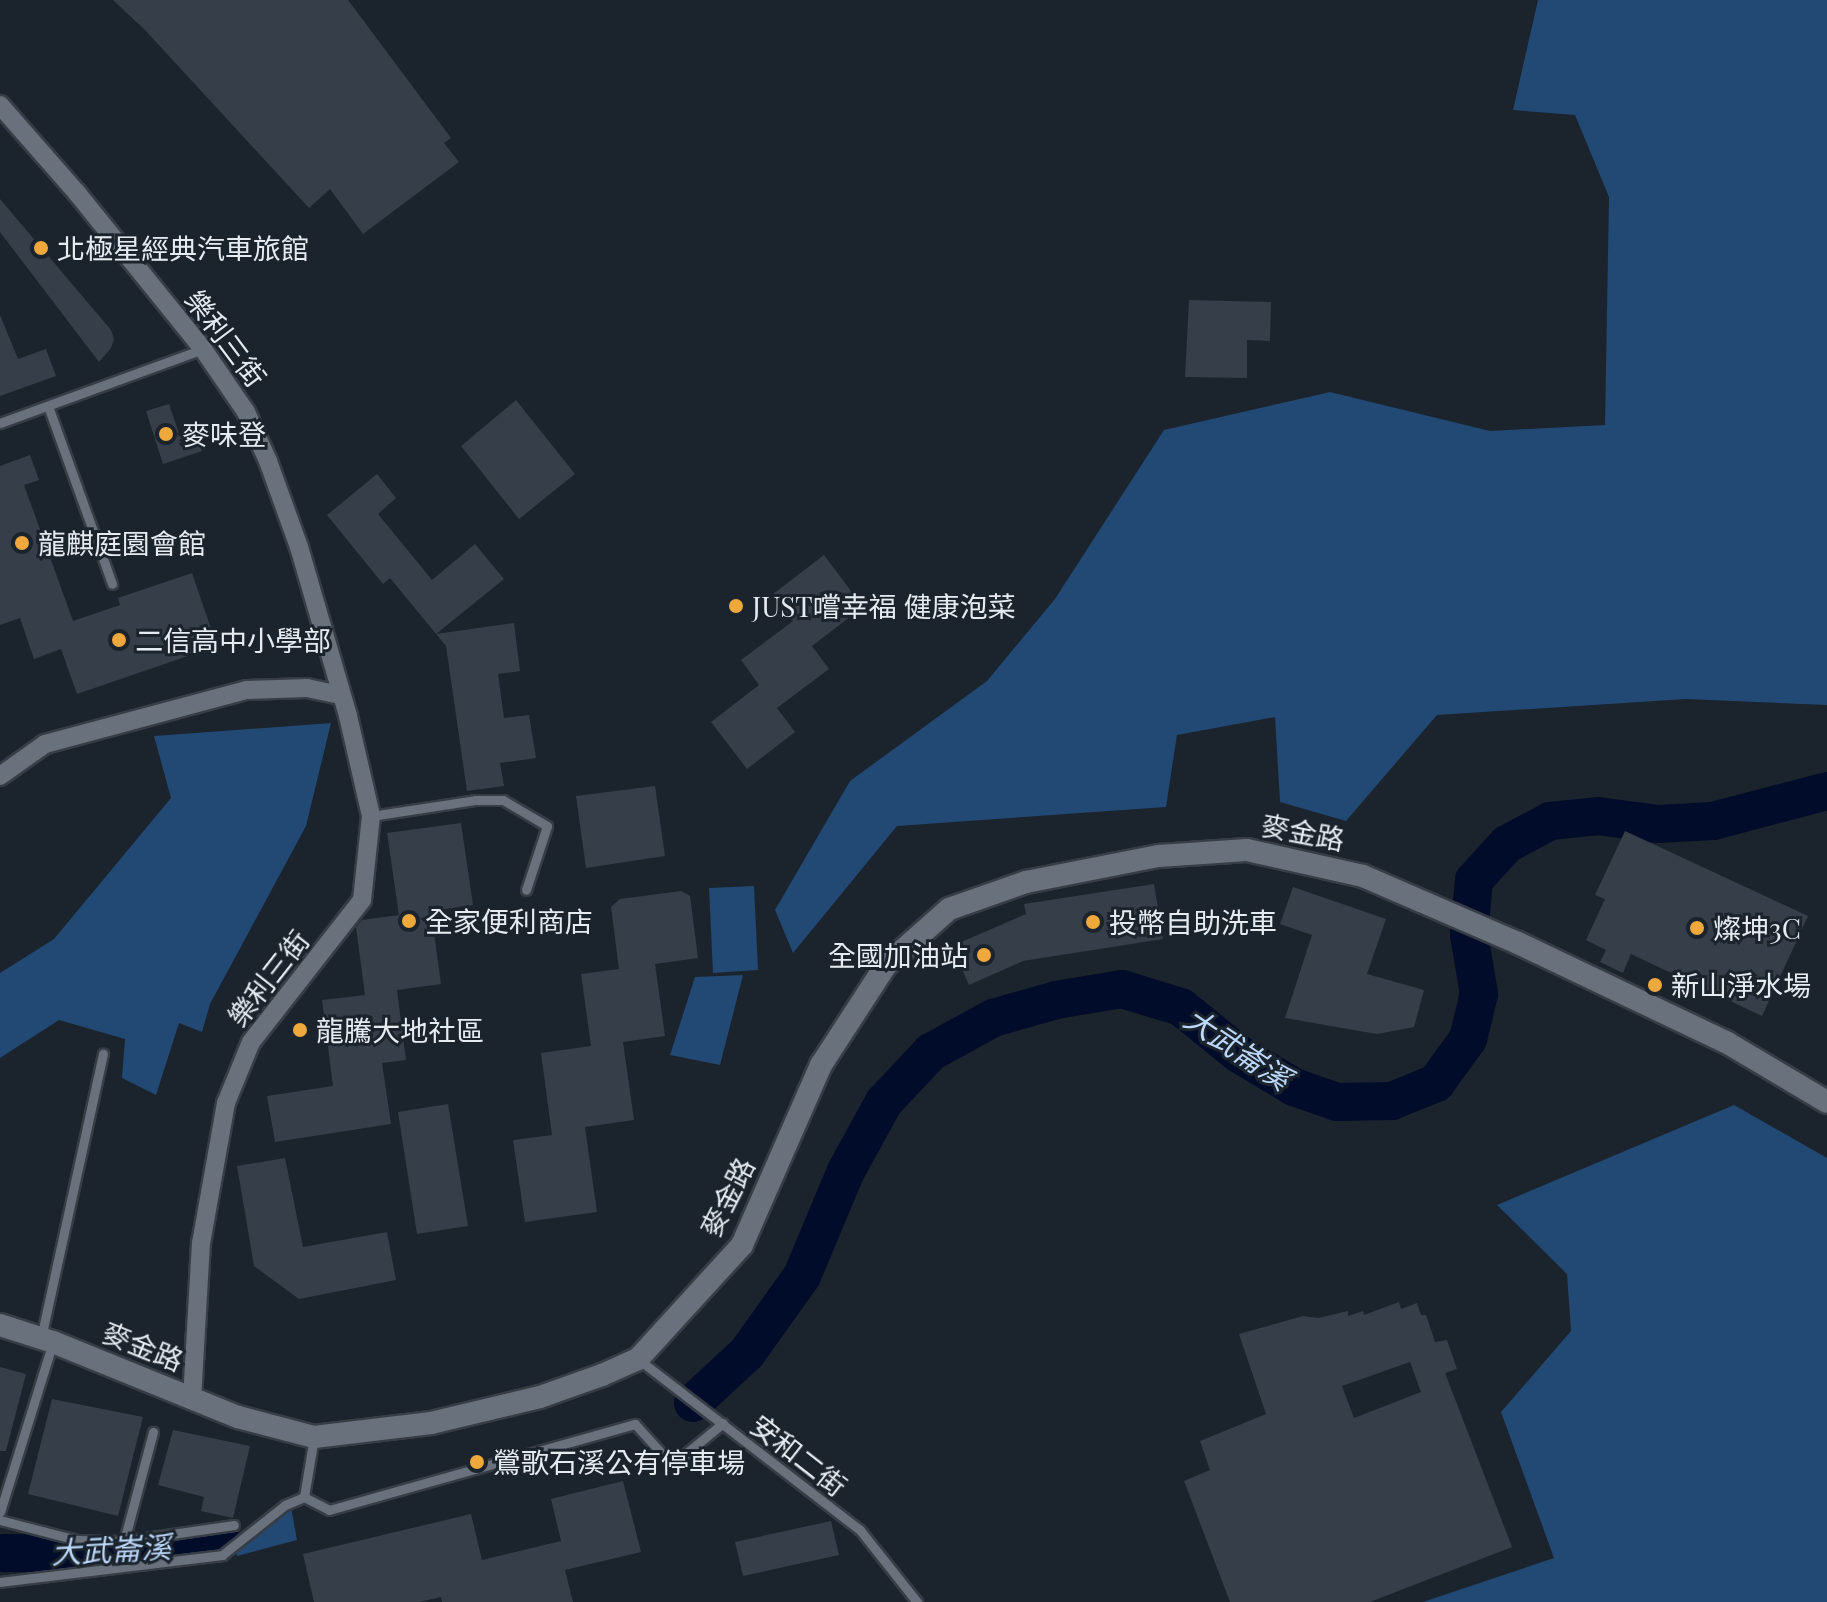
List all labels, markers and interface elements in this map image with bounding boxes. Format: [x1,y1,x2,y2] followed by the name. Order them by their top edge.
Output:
[57,231,309,265] place label: 北極星經典汽車旅館
[32,239,50,257] marker: 北極星經典汽車旅館
[179,283,273,393] street label: 樂利三街
[182,417,266,451] place label: 麥味登
[157,425,175,443] marker: 麥味登
[38,526,206,560] place label: 龍麒庭園會館
[13,534,31,552] marker: 龍麒庭園會館
[752,589,1016,623] place label: JUST嚐幸福 健康泡菜
[727,597,745,615] marker: JUST嚐幸福 健康泡菜
[135,623,331,657] place label: 二信高中小學部
[110,631,128,649] marker: 二信高中小學部
[1259,807,1347,857] street label: 麥金路
[425,904,593,938] place label: 全家便利商店
[1109,905,1277,939] place label: 投幣自助洗車
[1713,911,1801,945] place label: 燦坤3C
[400,912,418,930] marker: 全家便利商店
[1084,913,1102,931] marker: 投幣自助洗車
[1688,919,1706,937] marker: 燦坤3C
[220,924,316,1032] street label: 樂利三街
[828,938,968,972] place label: 全國加油站
[975,946,993,964] marker: 全國加油站
[1671,968,1811,1002] place label: 新山淨水場
[1646,976,1664,994] marker: 新山淨水場
[1178,1000,1298,1096] water label: 大武崙溪
[316,1013,484,1047] place label: 龍騰大地社區
[291,1021,309,1039] marker: 龍騰大地社區
[693,1152,761,1242] street label: 麥金路
[98,1315,188,1377] street label: 麥金路
[745,1407,853,1503] street label: 安和二街
[493,1445,745,1479] place label: 鶯歌石溪公有停車場
[468,1453,486,1471] marker: 鶯歌石溪公有停車場
[50,1528,172,1570] water label: 大武崙溪

